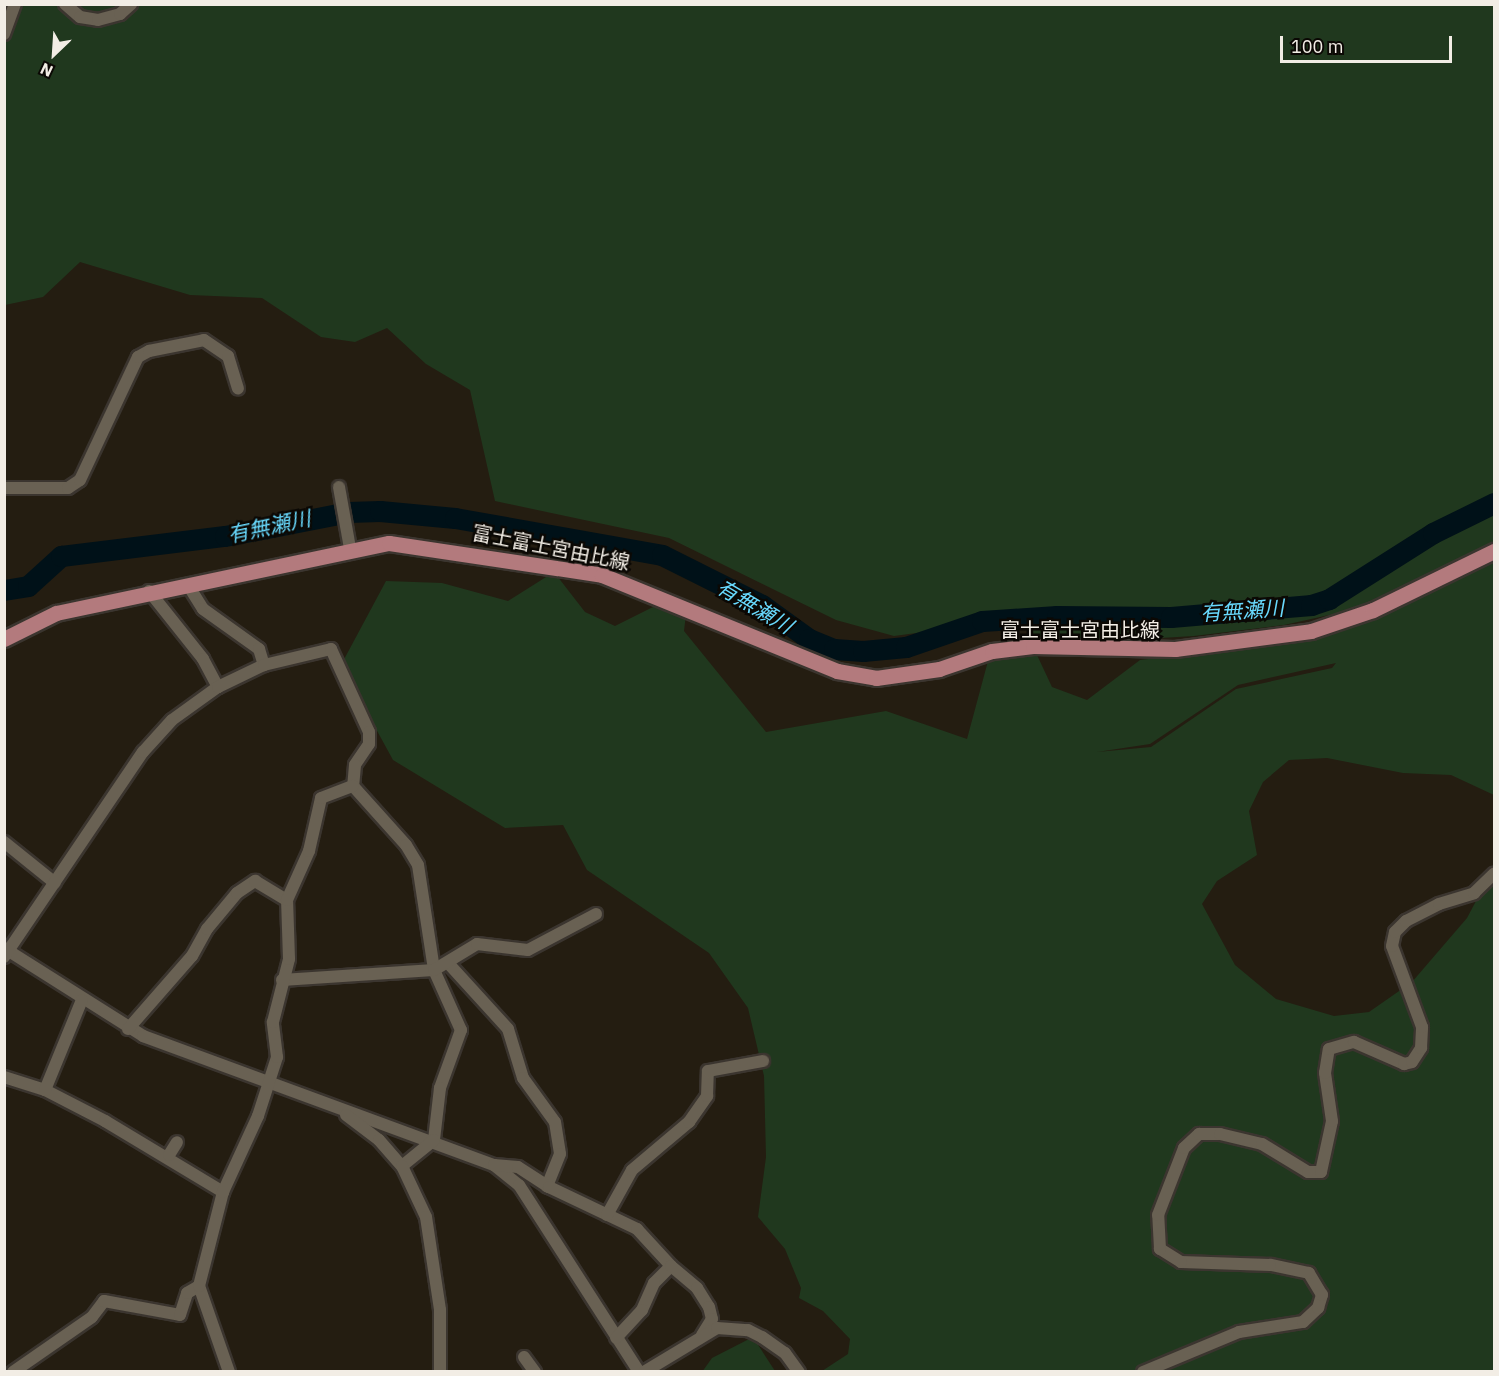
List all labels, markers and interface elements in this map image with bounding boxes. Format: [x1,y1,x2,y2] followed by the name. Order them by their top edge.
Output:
[24,24,84,84] north arrow
[1283,24,1456,62] scale bar
[1291,35,1343,58] text: 100 m
[37,59,56,82] text: N
[225,505,313,547] water label: 有無瀬川
[470,520,632,574] street label: 富士富士宮由比線
[713,574,797,638] water label: 有無瀬川
[1199,595,1285,625] water label: 有無瀬川
[1000,617,1160,641] street label: 富士富士宮由比線

